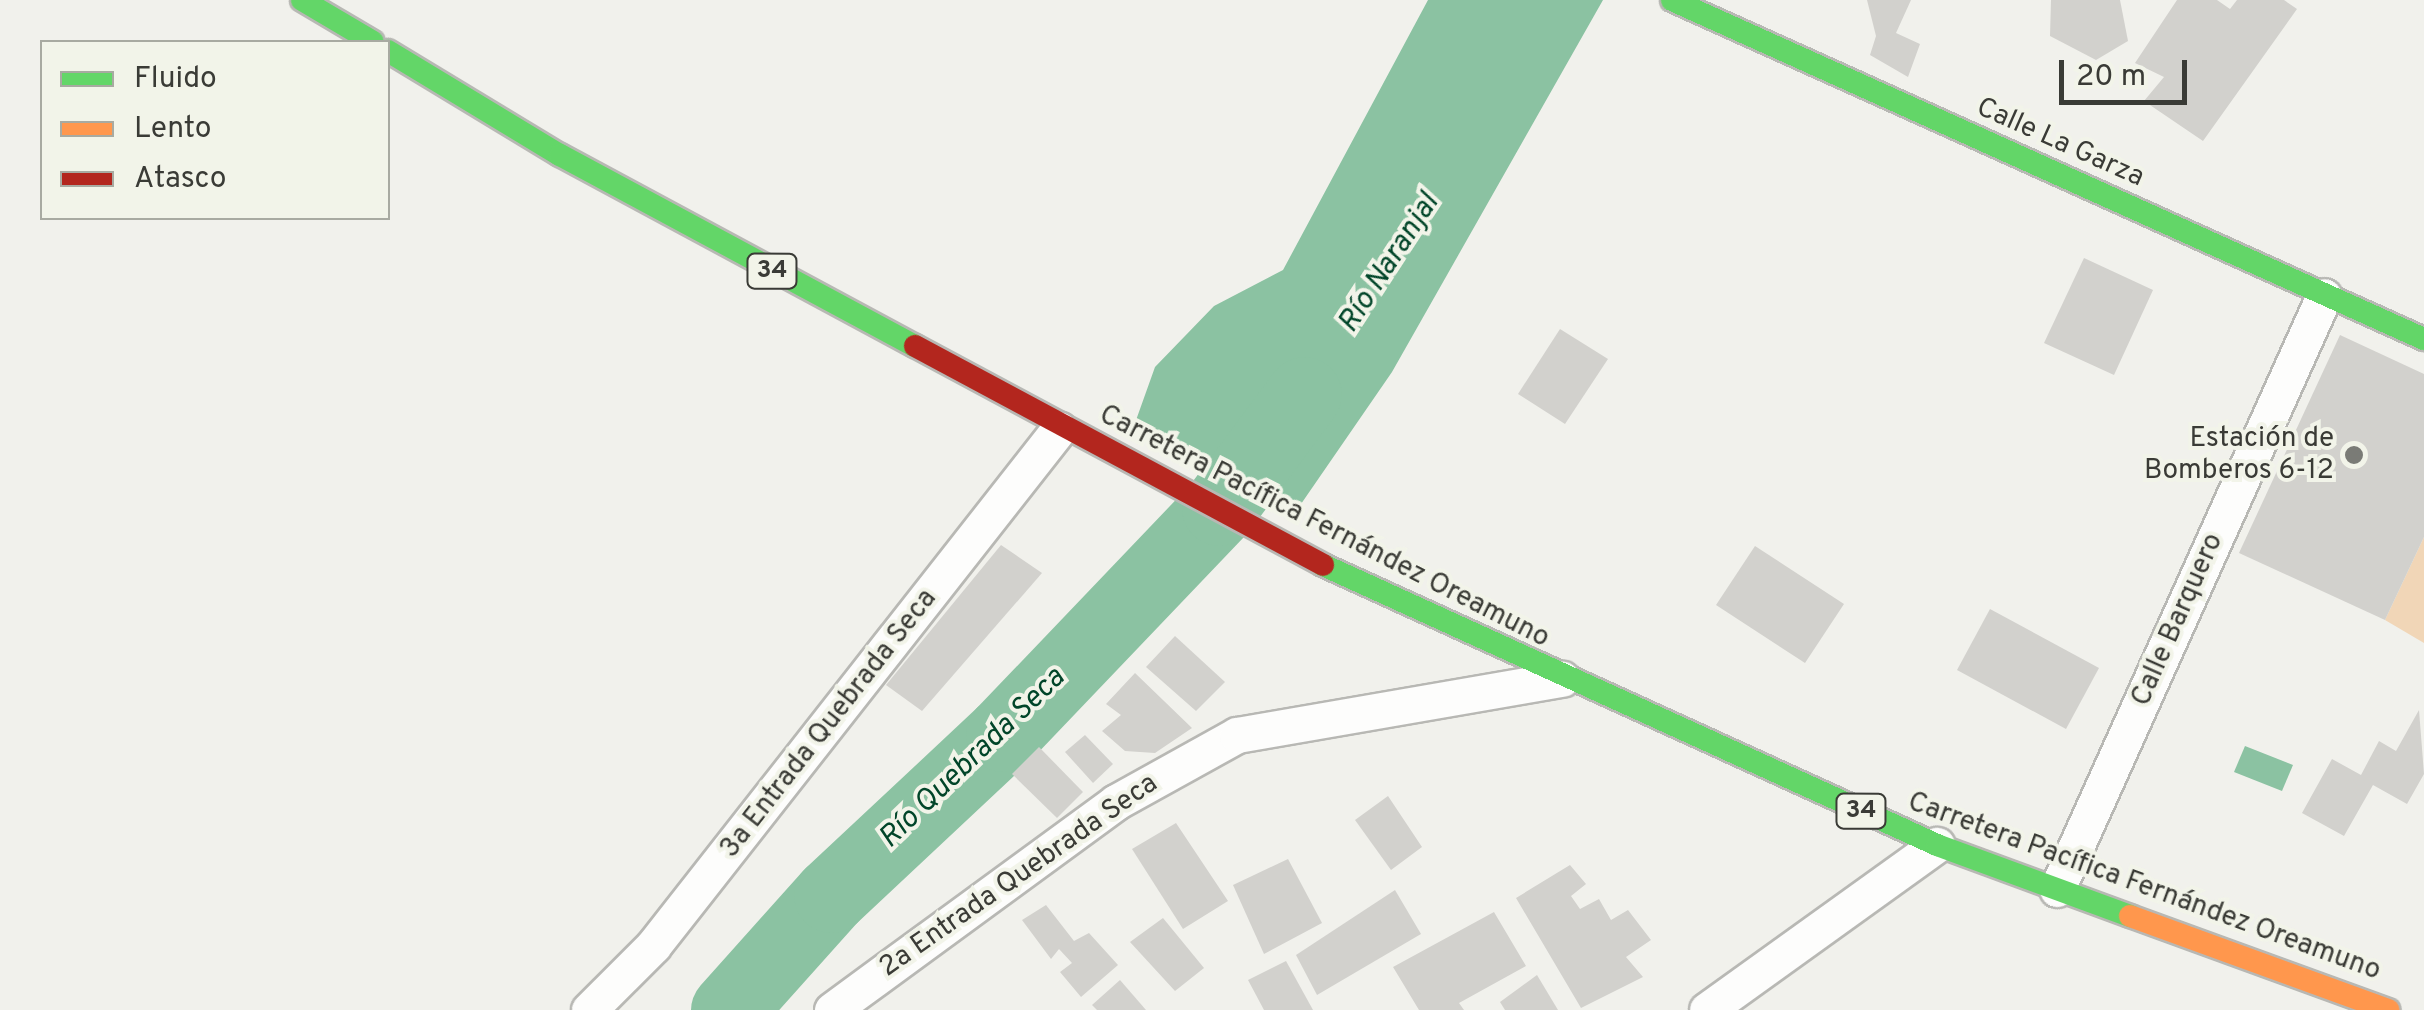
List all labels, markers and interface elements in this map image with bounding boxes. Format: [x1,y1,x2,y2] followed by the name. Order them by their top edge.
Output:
[40,40,390,220] legend
[2064,40,2192,102] scale bar
[2076,59,2146,96] text: 20 m
[134,61,217,98] text: Fluido
[1971,91,2149,195] street label: Calle La Garza
[134,111,211,148] text: Lento
[134,161,227,198] text: Atasco
[1332,188,1448,340] water label: Río Naranjal
[744,251,800,291] road number: 34
[1093,398,1555,656] street label: Carretera Pacífica Fernández Oreamuno
[2144,422,2334,488] place label: Estación de Bomberos 6-12
[2343,444,2365,466] marker: Estación de Bomberos 6-12
[2125,528,2231,712] street label: Calle Barquero
[714,583,944,865] street label: 3a Entrada Quebrada Seca
[872,661,1074,857] water label: Río Quebrada Seca
[873,767,1165,985] street label: 2a Entrada Quebrada Seca
[1903,786,2385,988] street label: Carretera Pacífica Fernández Oreamuno
[1834,791,1888,831] road number: 34

